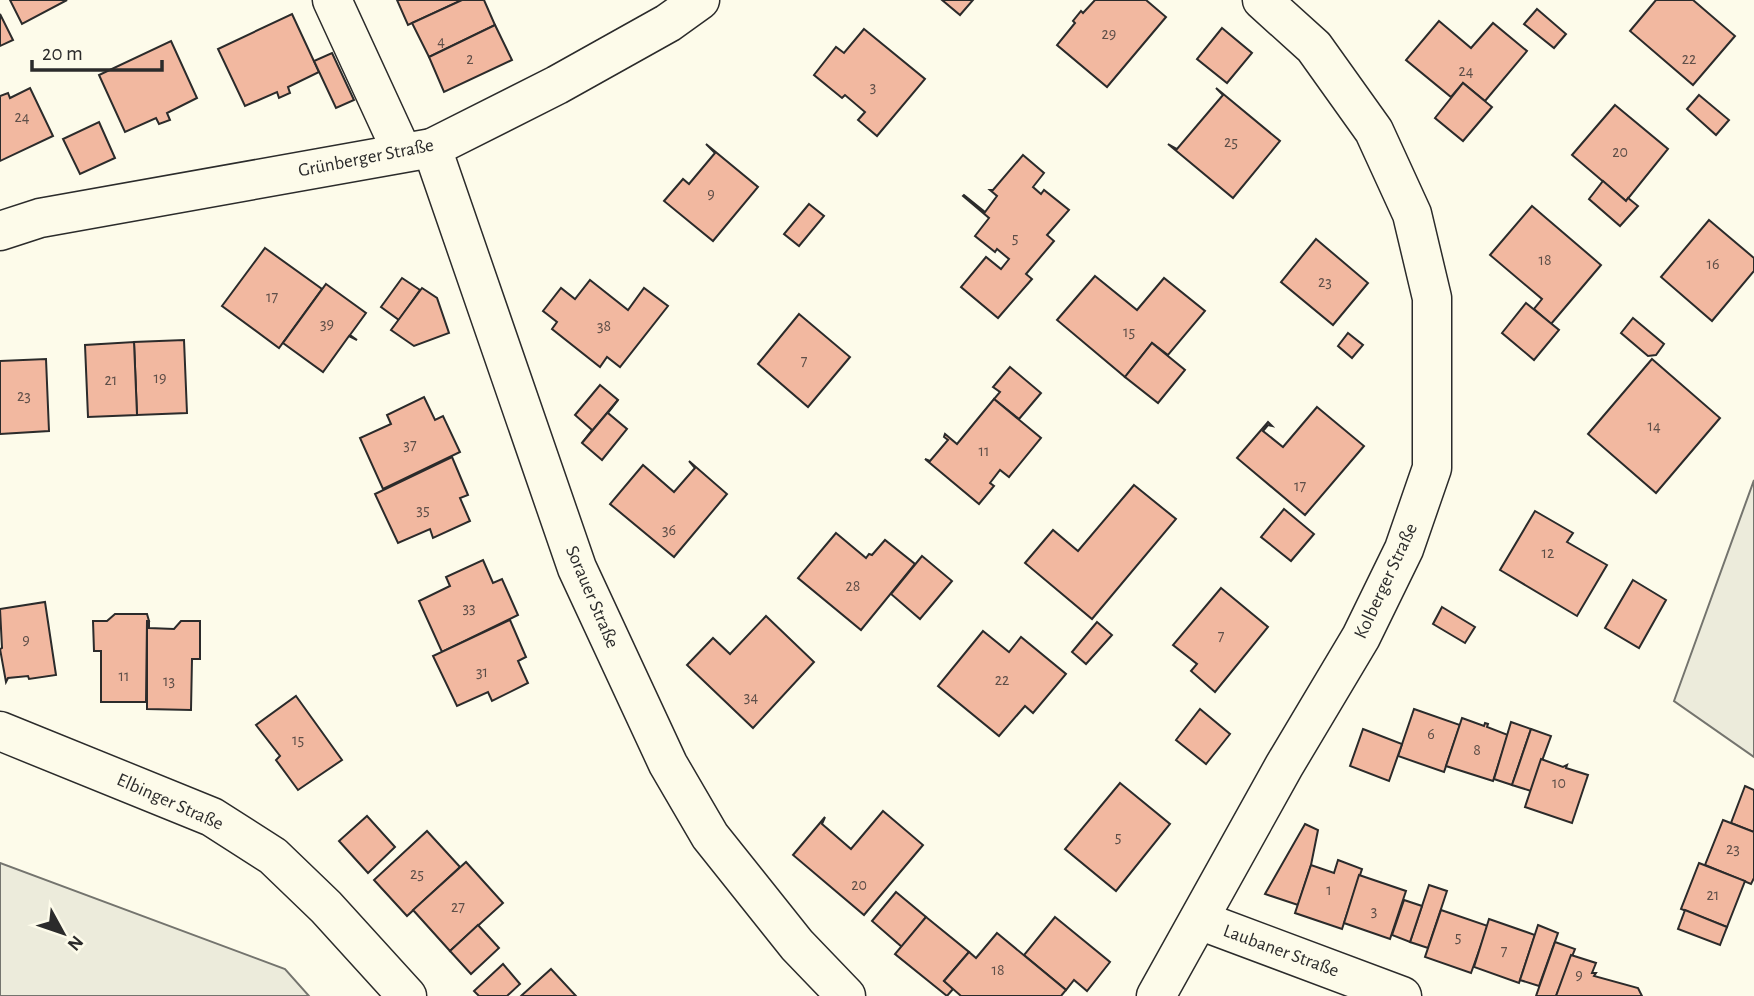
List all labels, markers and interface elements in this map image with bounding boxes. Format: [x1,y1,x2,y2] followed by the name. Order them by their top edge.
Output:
[1102,26,1116,42] house number: 29
[32,28,161,72] scale bar
[437,33,445,49] house number: 4
[42,43,83,64] text: 20 m
[466,51,474,67] house number: 2
[1682,51,1696,67] house number: 22
[1459,63,1474,79] house number: 24
[870,79,876,95] house number: 3
[15,109,30,125] house number: 24
[1224,134,1238,150] house number: 25
[297,136,435,180] street label: Grünberger Straße
[1612,144,1628,160] house number: 20
[707,186,715,202] house number: 9
[1012,230,1018,246] house number: 5
[1538,252,1552,268] house number: 18
[1706,256,1720,272] house number: 16
[1318,274,1332,290] house number: 23
[266,289,278,305] house number: 17
[320,316,334,332] house number: 39
[597,318,611,334] house number: 38
[1123,324,1135,340] house number: 15
[801,353,808,369] house number: 7
[153,370,167,386] house number: 19
[105,372,117,388] house number: 21
[17,388,31,404] house number: 23
[1647,418,1661,434] house number: 14
[403,437,417,453] house number: 37
[978,443,990,459] house number: 11
[1294,478,1306,494] house number: 17
[416,502,430,518] house number: 35
[1351,520,1421,642] street label: Kolberger Straße
[662,522,676,538] house number: 36
[562,543,622,651] street label: Sorauer Straße
[1542,545,1554,561] house number: 12
[846,578,860,594] house number: 28
[462,600,476,616] house number: 33
[1218,628,1225,644] house number: 7
[22,632,30,648] house number: 9
[476,664,488,680] house number: 31
[118,668,130,684] house number: 11
[995,672,1009,688] house number: 22
[163,673,175,689] house number: 13
[744,689,758,705] house number: 34
[1427,726,1435,742] house number: 6
[292,732,304,748] house number: 15
[1473,742,1481,758] house number: 8
[114,770,226,834] street label: Elbinger Straße
[1552,775,1566,791] house number: 10
[1115,829,1121,845] house number: 5
[1726,841,1740,857] house number: 23
[410,866,424,882] house number: 25
[851,877,867,893] house number: 20
[1326,882,1332,898] house number: 1
[1707,887,1719,903] house number: 21
[28,898,98,968] north arrow
[451,899,465,915] house number: 27
[1371,903,1377,919] house number: 3
[1221,921,1341,981] street label: Laubaner Straße
[1455,929,1461,945] house number: 5
[63,932,86,954] text: N
[1501,943,1508,959] house number: 7
[991,962,1005,978] house number: 18
[1575,967,1583,983] house number: 9

